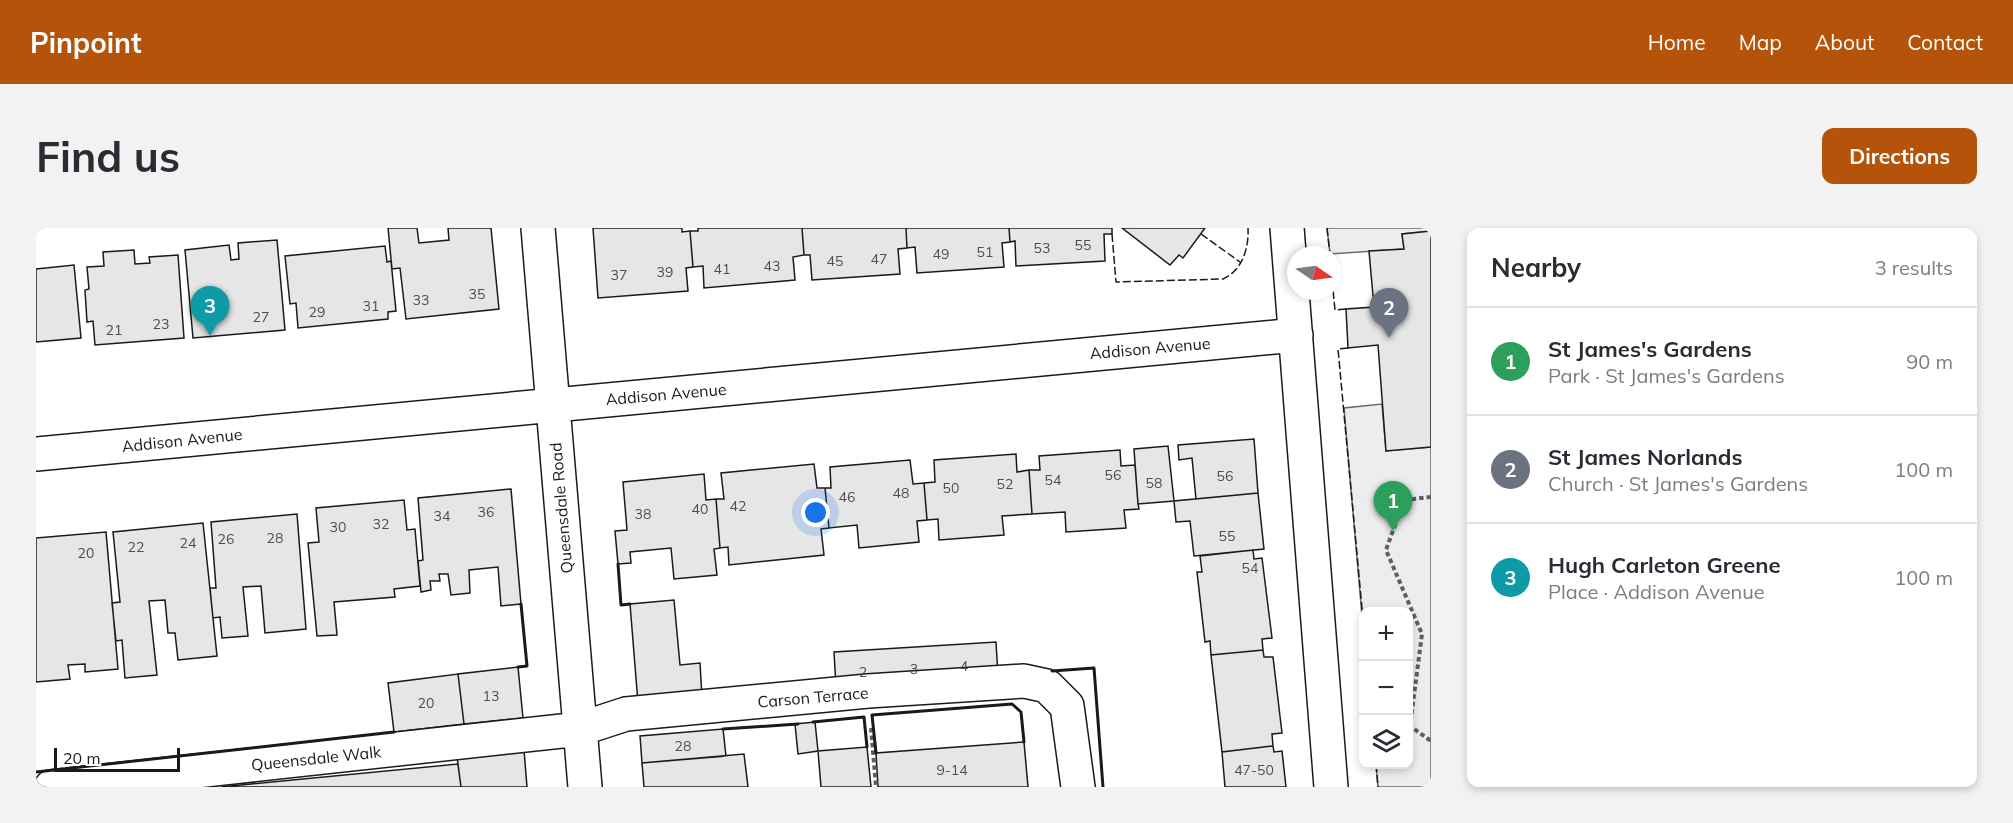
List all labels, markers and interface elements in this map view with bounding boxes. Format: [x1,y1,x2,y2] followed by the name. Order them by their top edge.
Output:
[30,25,142,60] text: Pinpoint
[1648,29,1706,55] text: Home
[1739,29,1782,55] text: Map
[1815,29,1874,55] text: About
[1907,29,1983,55] text: Contact
[1822,128,1977,184] button: Directions
[36,130,180,183] text: Find us
[1075,236,1091,254] house number: 55
[1034,239,1050,257] house number: 53
[977,243,993,261] house number: 51
[933,245,949,263] house number: 49
[1287,246,1341,300] north arrow
[871,250,887,268] house number: 47
[1491,251,1581,284] text: Nearby
[827,252,843,270] house number: 45
[1875,255,1953,280] text: 3 results
[764,257,780,275] house number: 43
[714,260,730,278] house number: 41
[657,263,673,281] house number: 39
[611,266,627,284] house number: 37
[469,285,485,303] house number: 35
[190,286,230,336] pin: 3
[1370,288,1408,338] pin: 2
[413,291,429,309] house number: 33
[363,297,379,315] house number: 31
[309,303,325,321] house number: 29
[253,308,269,326] house number: 27
[153,315,169,333] house number: 23
[106,321,122,339] house number: 21
[1089,333,1211,363] street label: Addison Avenue
[1548,335,1752,363] text: St James's Gardens
[1505,349,1517,374] text: 1
[1906,349,1953,374] text: 90 m
[1548,363,1785,388] text: Park · St James's Gardens
[605,379,727,409] street label: Addison Avenue
[121,424,243,456] street label: Addison Avenue
[545,442,577,574] street label: Queensdale Road
[1548,443,1743,471] text: St James Norlands
[1505,457,1517,482] text: 2
[1894,457,1953,482] text: 100 m
[1105,466,1121,484] house number: 56
[1217,467,1233,485] house number: 56
[1045,471,1062,489] house number: 54
[1548,471,1808,496] text: Church · St James's Gardens
[1146,474,1162,492] house number: 58
[997,475,1013,493] house number: 52
[943,479,959,497] house number: 50
[1374,482,1412,531] pin: 1
[893,484,909,502] house number: 48
[839,488,855,506] house number: 46
[730,497,746,515] house number: 42
[801,498,830,527] your location
[692,500,708,518] house number: 40
[478,503,494,521] house number: 36
[635,505,651,523] house number: 38
[434,507,451,525] house number: 34
[373,515,389,533] house number: 32
[330,518,346,536] house number: 30
[1219,527,1235,545] house number: 55
[267,529,283,547] house number: 28
[218,530,234,548] house number: 26
[180,534,197,552] house number: 24
[128,538,144,556] house number: 22
[78,544,94,562] house number: 20
[1548,551,1781,579] text: Hugh Carleton Greene
[1242,559,1259,577] house number: 54
[1505,565,1517,590] text: 3
[1894,565,1953,590] text: 100 m
[1548,579,1765,604] text: Place · Addison Avenue
[1359,607,1413,769] map controls
[1359,607,1413,661] button: +
[960,657,969,675] house number: 4
[910,660,918,678] house number: 3
[1359,661,1413,715] button: −
[859,663,867,681] house number: 2
[757,682,869,712] street label: Carson Terrace
[483,687,499,705] house number: 13
[418,694,434,712] house number: 20
[1359,715,1413,769] button: layers
[675,737,691,755] house number: 28
[250,741,383,775] street label: Queensdale Walk
[54,745,180,772] scale bar
[63,748,100,768] text: 20 m
[936,761,968,779] house number: 9-14
[1234,761,1274,779] house number: 47-50

